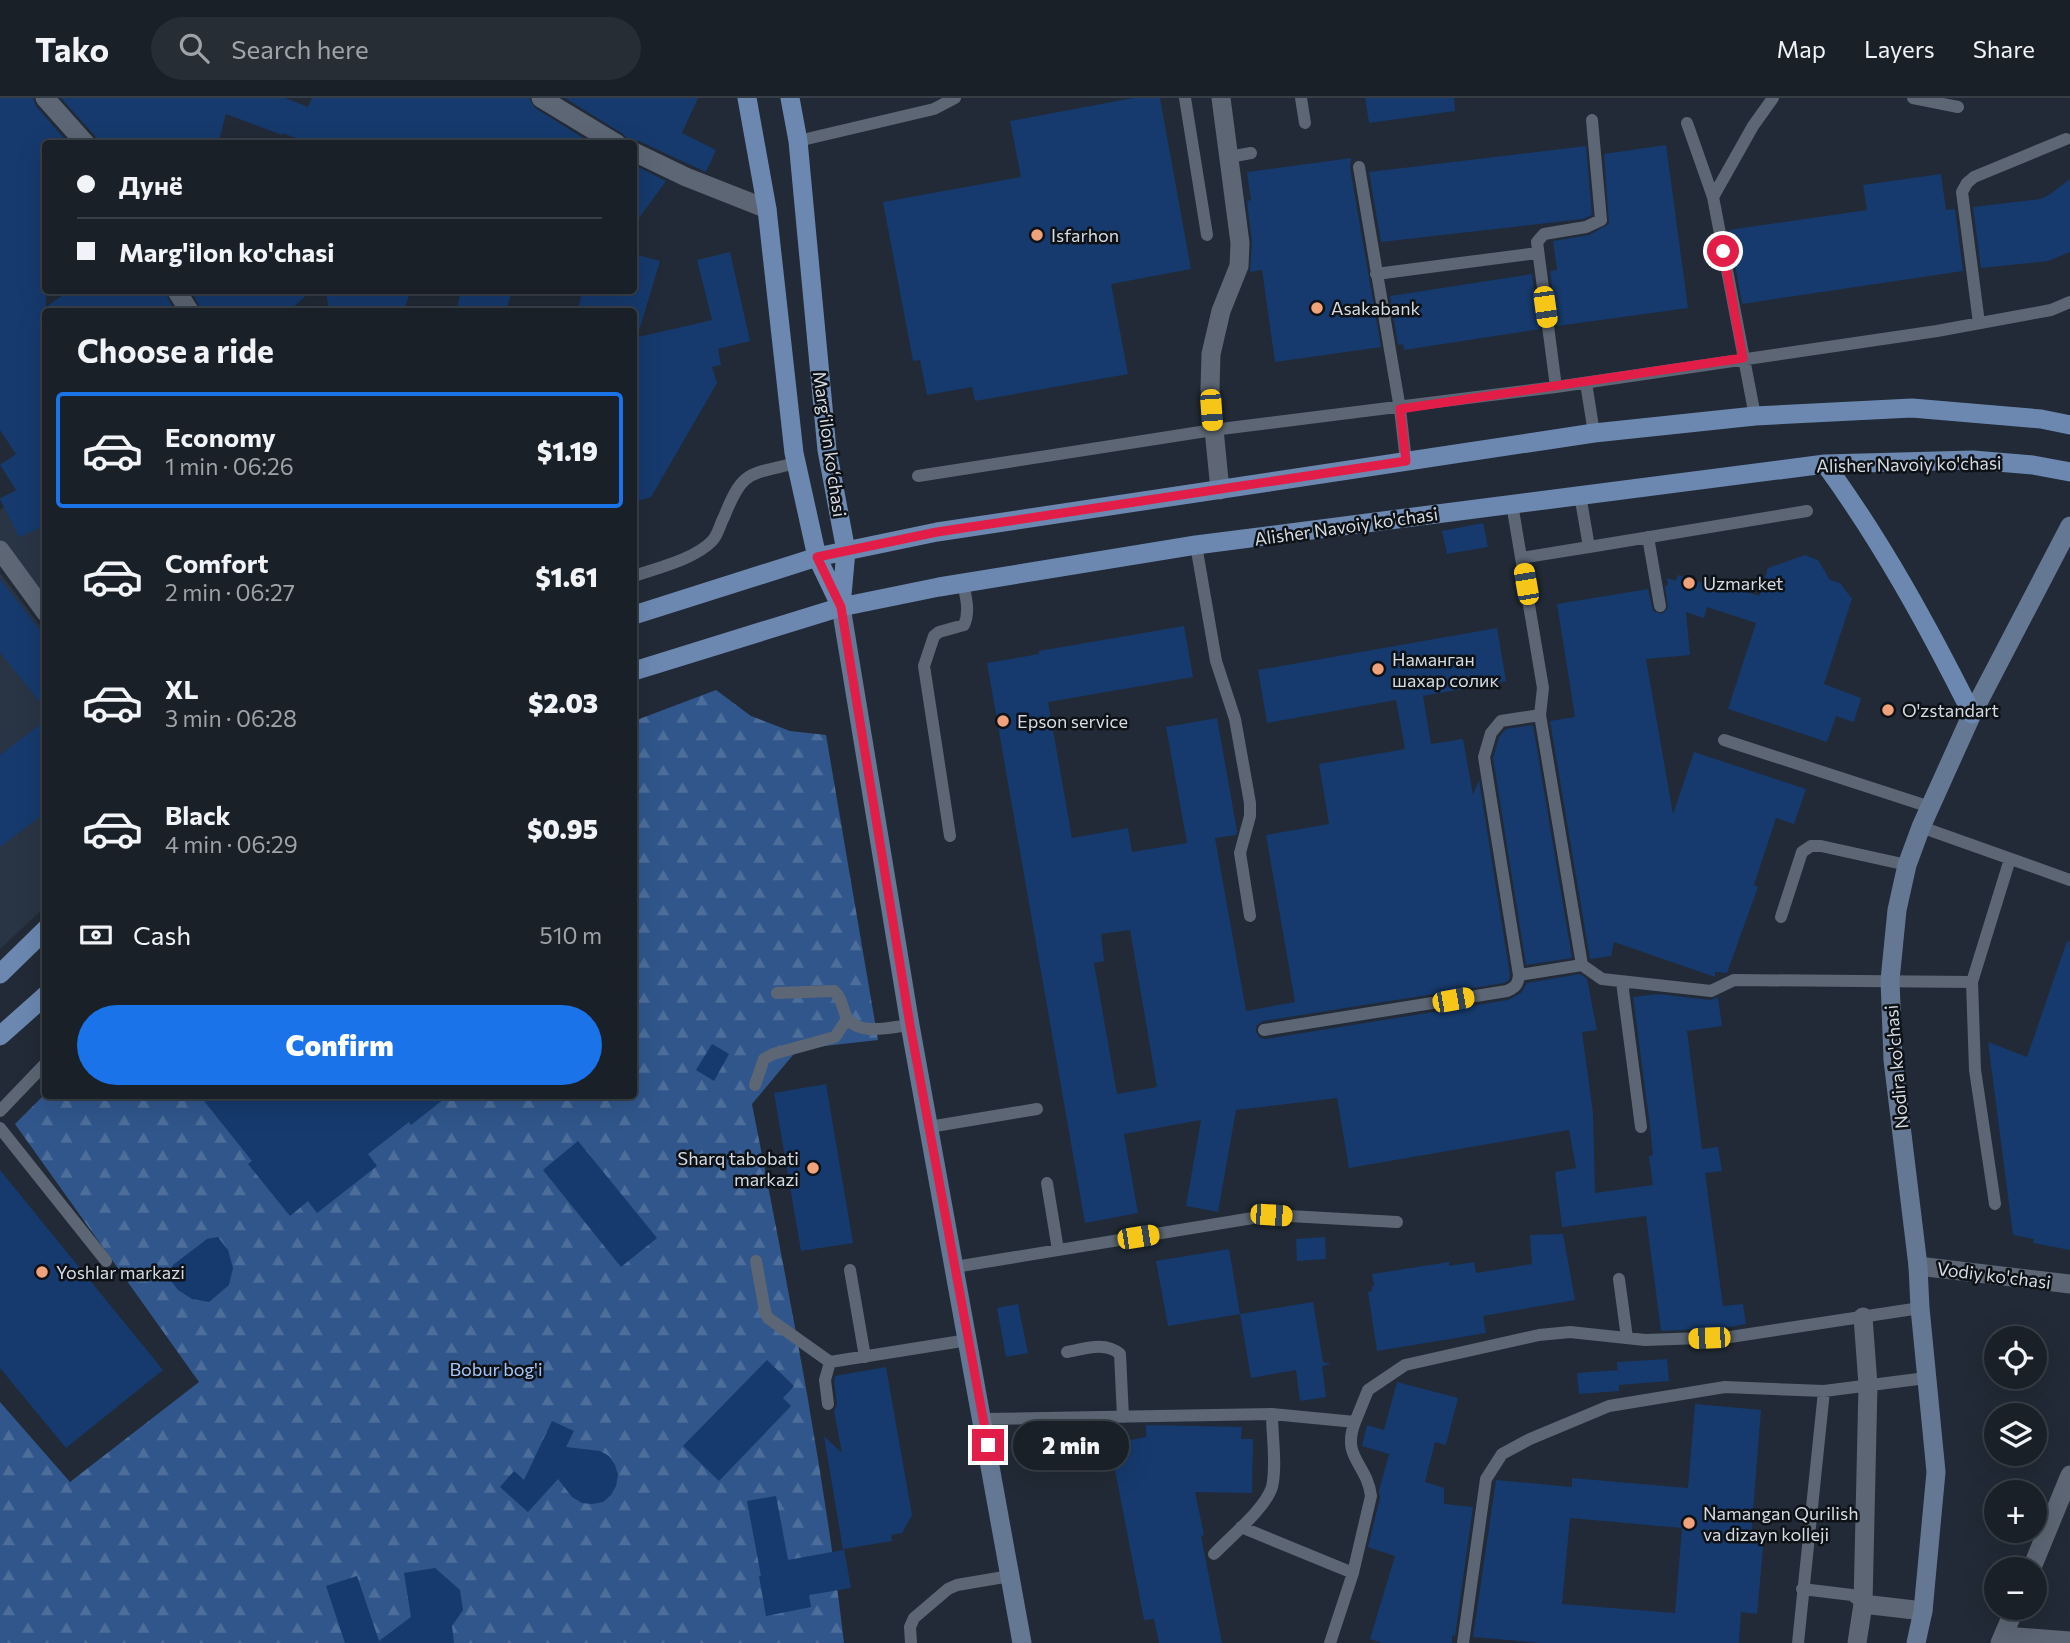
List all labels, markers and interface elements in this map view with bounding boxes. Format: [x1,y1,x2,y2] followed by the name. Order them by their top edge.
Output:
[151,17,641,80] search box
[35,28,109,69] text: Tako
[175,29,213,67] icon: search
[231,33,369,64] text: Search here
[1777,34,1826,63] text: Map
[1864,34,1935,63] text: Layers
[1973,34,2035,63] text: Share
[119,169,183,200] text: Дунё
[1051,224,1119,246] place label: Isfarhon
[1029,227,1045,243] marker: Isfarhon
[1707,235,1739,267] route start
[119,236,335,267] text: Marg'ilon ko'chasi
[1532,285,1559,329] car
[1331,297,1421,319] place label: Asakabank
[1309,300,1325,316] marker: Asakabank
[77,330,274,370] text: Choose a ride
[809,370,851,518] street label: Margʻilon koʻchasi
[1200,388,1223,432] car
[81,419,144,482] icon: car
[165,421,276,452] text: Economy
[537,435,598,466] text: $1.19
[1816,451,2002,477] street label: Alisher Navoiy ko'chasi
[165,452,294,480] text: 1 min · 06:26
[1253,502,1439,550] street label: Alisher Navoiy ko'chasi
[81,545,144,608] icon: car
[165,547,268,578] text: Comfort
[535,561,598,592] text: $1.61
[1513,561,1540,607] car
[1703,572,1784,594] place label: Uzmarket
[1681,575,1697,591] marker: Uzmarket
[165,578,295,606] text: 2 min · 06:27
[1392,648,1499,691] place label: Наманган шахар солик
[1370,661,1386,677] marker: Наманган шахар солик
[81,671,144,734] icon: car
[165,673,199,704] text: XL
[528,687,598,718] text: $2.03
[1902,699,1999,721] place label: O'zstandart
[1880,702,1896,718] marker: O'zstandart
[165,704,297,732] text: 3 min · 06:28
[1017,710,1128,732] place label: Epson service
[995,713,1011,729] marker: Epson service
[81,797,144,860] icon: car
[165,799,231,830] text: Black
[527,813,598,844] text: $0.95
[165,830,298,858] text: 4 min · 06:29
[77,916,115,954] icon: cash
[133,919,191,950] text: Cash
[539,921,602,949] text: 510 m
[1431,986,1476,1014] car
[1880,1004,1912,1130] street label: Nodira ko'chasi
[77,1005,602,1085] button: Confirm
[678,1147,799,1190] place label: Sharq tabobati markazi
[805,1160,821,1176] marker: Sharq tabobati markazi
[1250,1203,1293,1227] car
[1116,1223,1161,1251] car
[1936,1257,2052,1293] street label: Vodiy ko'chasi
[56,1261,185,1283] place label: Yoshlar markazi
[34,1264,50,1280] marker: Yoshlar markazi
[1984,1326,2047,1620] map controls
[1984,1326,2047,1389] button: locate
[1688,1327,1731,1349] car
[449,1358,543,1380] park label: Bobur bog'i
[1984,1403,2047,1466] button: layers
[1012,1420,1128,1470] callout: 2 min
[972,1429,1004,1461] route end
[1042,1431,1100,1459] text: 2 min
[1984,1480,2047,1543] button: +
[1703,1502,1859,1545] place label: Namangan Qurilish va dizayn kolleji
[1681,1515,1697,1531] marker: Namangan Qurilish va dizayn kolleji
[1984,1557,2047,1620] button: −

